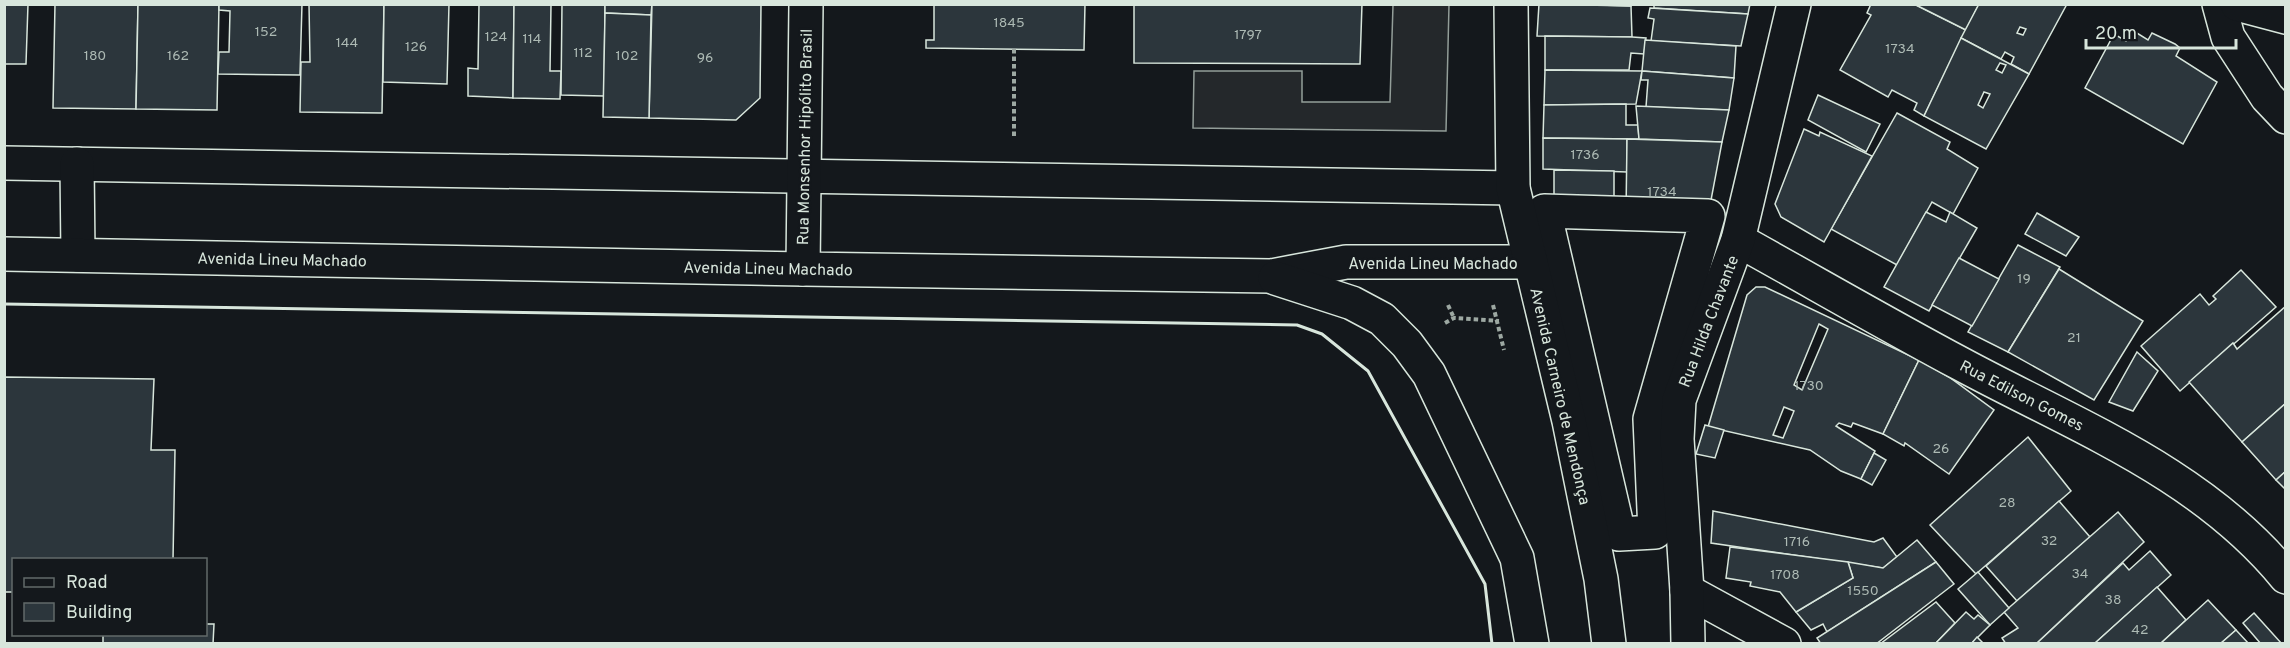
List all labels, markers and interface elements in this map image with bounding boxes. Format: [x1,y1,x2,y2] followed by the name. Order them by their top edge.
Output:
[2086,12,2236,50] scale bar
[993,15,1025,32] house number: 1845
[2095,23,2137,46] text: 20 m
[255,24,277,41] house number: 152
[1234,27,1262,44] house number: 1797
[485,29,507,46] house number: 124
[794,29,818,245] street label: Rua Monsenhor Hipólito Brasil
[523,31,541,48] house number: 114
[336,35,358,52] house number: 144
[405,39,427,56] house number: 126
[1885,41,1915,58] house number: 1734
[573,45,593,62] house number: 112
[84,48,106,65] house number: 180
[167,48,189,65] house number: 162
[616,48,638,65] house number: 102
[697,50,713,67] house number: 96
[1570,147,1600,164] house number: 1736
[1647,184,1677,201] house number: 1734
[197,250,367,272] street label: Avenida Lineu Machado
[1675,253,1744,391] street label: Rua Hilda Chavante
[1348,255,1518,275] street label: Avenida Lineu Machado
[683,259,853,281] street label: Avenida Lineu Machado
[2017,271,2031,288] house number: 19
[1524,286,1594,507] street label: Avenida Carneiro de Mendonça
[2067,330,2081,347] house number: 21
[1956,357,2086,437] street label: Rua Edilson Gomes
[1794,378,1824,395] house number: 1730
[1933,441,1949,458] house number: 26
[1998,495,2016,512] house number: 28
[2041,533,2057,550] house number: 32
[1784,534,1810,551] house number: 1716
[12,558,207,636] legend
[2071,566,2089,583] house number: 34
[1770,567,1800,584] house number: 1708
[66,572,108,595] text: Road
[1847,583,1879,600] house number: 1550
[2105,592,2121,609] house number: 38
[66,602,132,625] text: Building
[2131,622,2149,639] house number: 42

